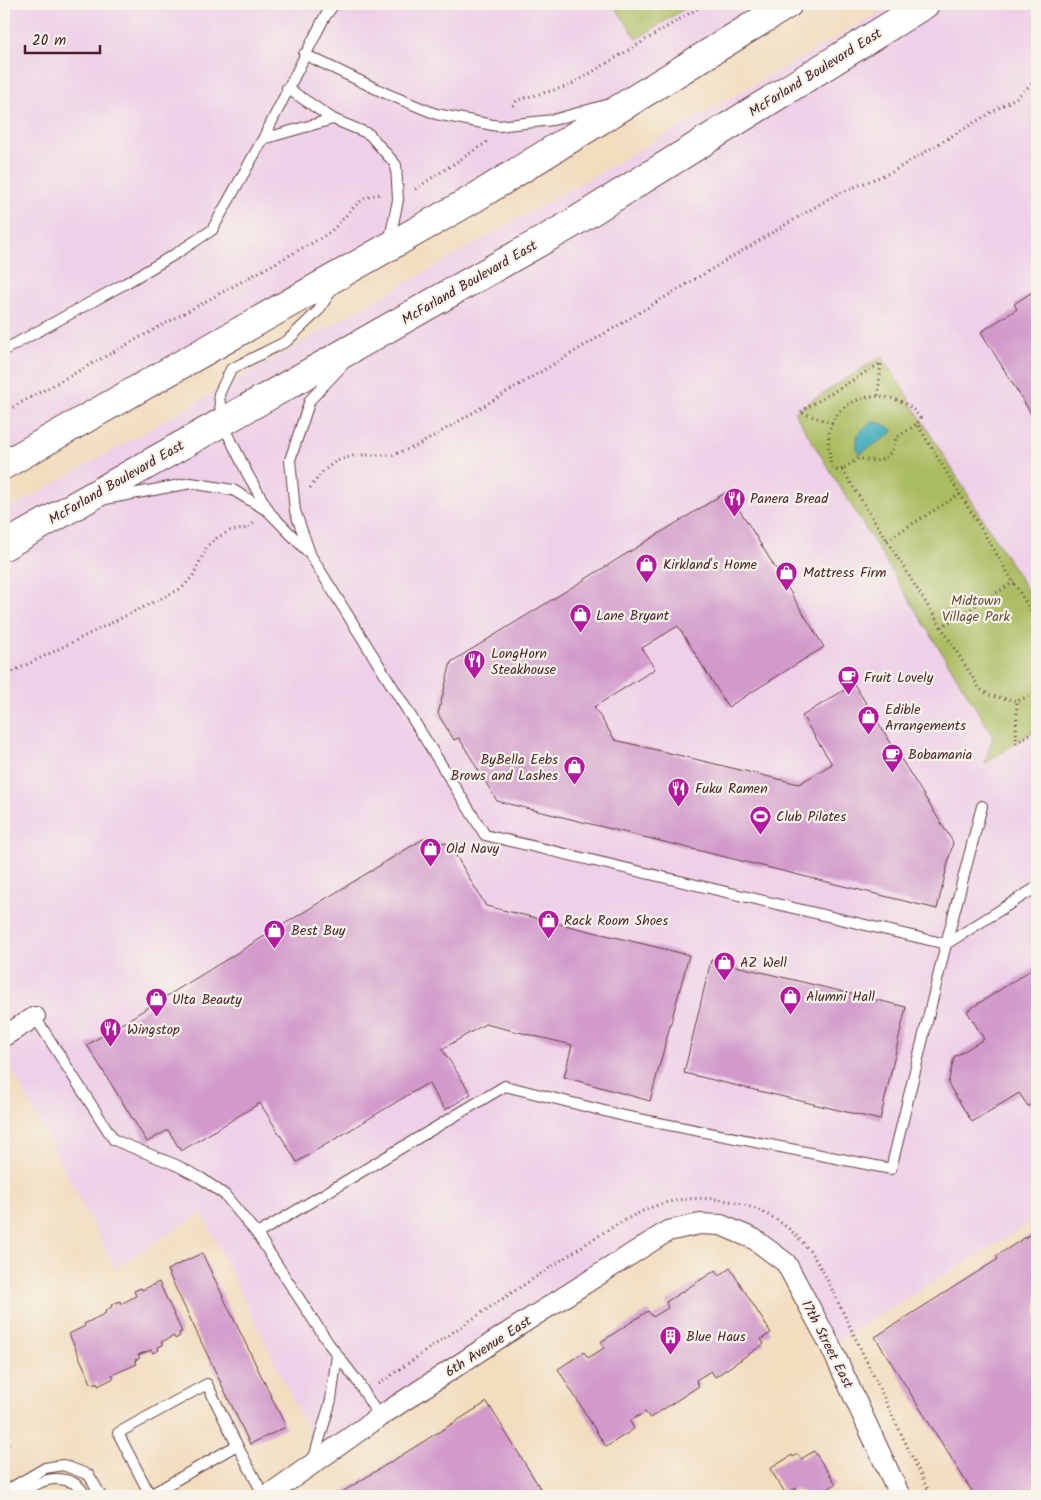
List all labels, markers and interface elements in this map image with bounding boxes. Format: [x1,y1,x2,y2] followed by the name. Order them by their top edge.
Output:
[25,22,100,54] scale bar
[745,23,887,123] street label: McFarland Boulevard East
[32,29,66,53] text: 20 m
[398,235,542,331] street label: McFarland Boulevard East
[45,435,189,531] street label: McFarland Boulevard East
[722,486,746,517] restaurant icon: Panera Bread
[750,488,829,510] place label: Panera Bread
[635,552,659,583] shop icon: Kirkland's Home
[663,554,758,576] place label: Kirkland's Home
[775,560,799,591] shop icon: Mattress Firm
[803,562,886,584] place label: Mattress Firm
[942,590,1011,628] park label: Midtown Village Park
[568,603,592,634] shop icon: Lane Bryant
[596,605,670,627] place label: Lane Bryant
[491,643,557,681] place label: LongHorn Steakhouse
[463,649,487,680] restaurant icon: LongHorn Steakhouse
[836,665,860,696] cafe icon: Fruit Lovely
[864,667,934,689] place label: Fruit Lovely
[885,699,966,737] place label: Edible Arrangements
[857,705,881,736] shop icon: Edible Arrangements
[880,742,904,773] cafe icon: Bobamania
[908,744,972,766] place label: Bobamania
[451,749,558,787] place label: ByBella Eebs Brows and Lashes
[562,755,586,786] shop icon: ByBella Eebs Brows and Lashes
[667,776,691,807] restaurant icon: Fuku Ramen
[695,778,768,800] place label: Fuku Ramen
[748,804,772,835] sports icon: Club Pilates
[776,806,846,828] place label: Club Pilates
[418,836,442,867] shop icon: Old Navy
[446,838,500,860] place label: Old Navy
[536,908,560,939] shop icon: Rack Room Shoes
[564,910,668,932] place label: Rack Room Shoes
[263,918,287,949] shop icon: Best Buy
[291,920,346,942] place label: Best Buy
[712,950,736,981] shop icon: AZ Well
[740,952,787,974] place label: AZ Well
[778,984,802,1015] shop icon: Alumni Hall
[806,986,876,1008] place label: Alumni Hall
[144,987,168,1018] shop icon: Ulta Beauty
[172,989,242,1011] place label: Ulta Beauty
[99,1017,123,1048] restaurant icon: Wingstop
[127,1019,180,1041] place label: Wingstop
[795,1296,859,1393] street label: 17th Street East
[441,1310,537,1383] street label: 6th Avenue East
[658,1324,682,1355] building icon: Blue Haus
[686,1326,746,1348] place label: Blue Haus

